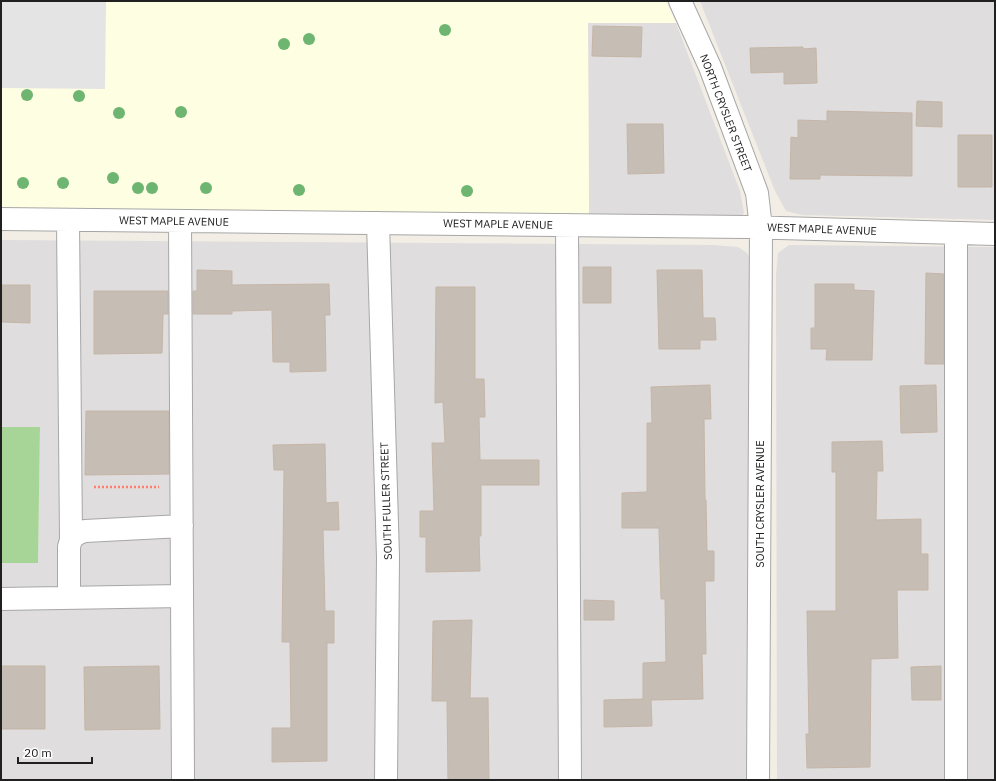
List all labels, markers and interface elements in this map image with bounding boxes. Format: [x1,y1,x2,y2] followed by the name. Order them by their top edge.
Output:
[697,52,755,175] street label: NORTH CRYSLER STREET
[119,213,229,229] street label: WEST MAPLE AVENUE
[443,216,553,232] street label: WEST MAPLE AVENUE
[767,220,877,238] street label: WEST MAPLE AVENUE
[753,440,767,568] street label: SOUTH CRYSLER AVENUE
[377,441,395,560] street label: SOUTH FULLER STREET
[18,739,92,765] scale bar
[24,745,52,760] text: 20 m

